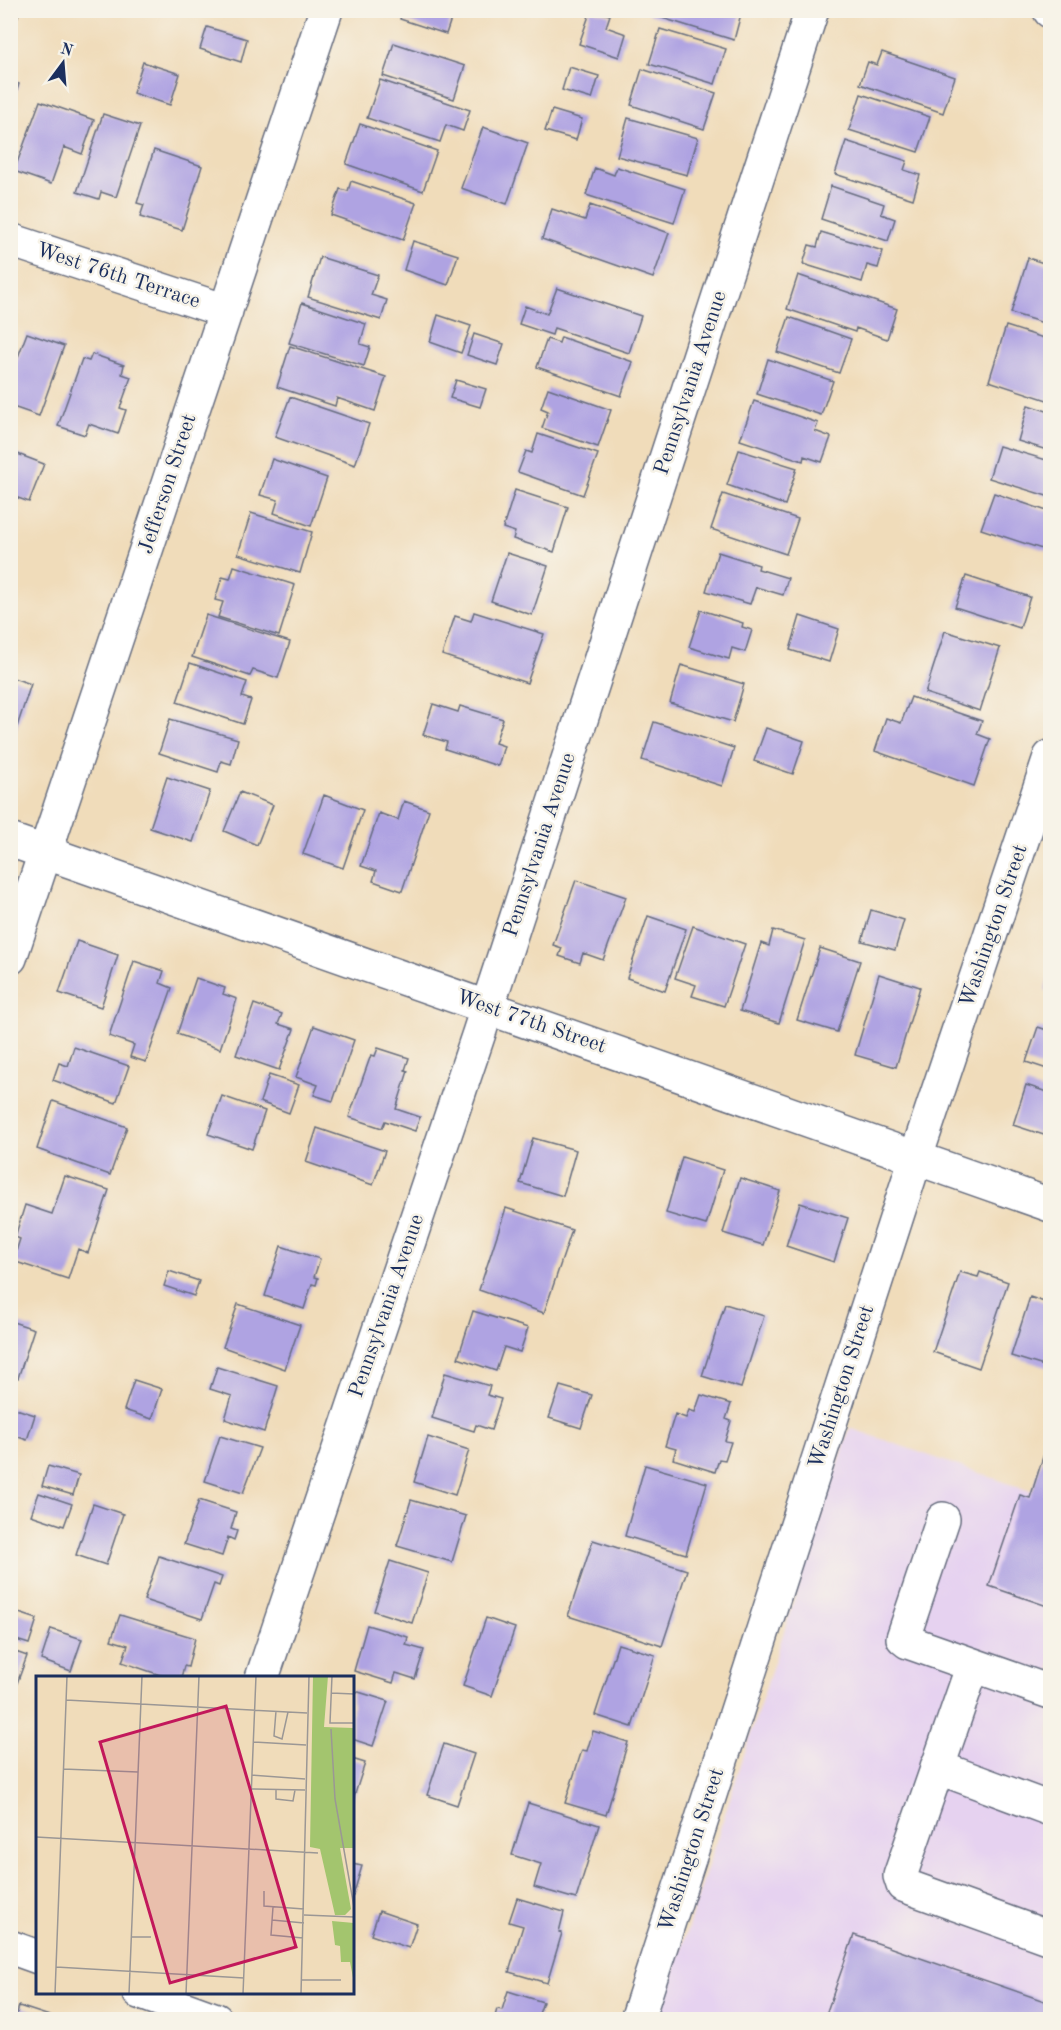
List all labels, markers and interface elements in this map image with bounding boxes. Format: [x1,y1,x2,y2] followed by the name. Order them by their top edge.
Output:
[33,33,93,93] north arrow
[58,41,75,60] text: N
[33,240,203,312] street label: West 76th Terrace
[651,288,731,478] street label: Pennsylvania Avenue
[136,412,200,556] street label: Jefferson Street
[500,750,580,940] street label: Pennsylvania Avenue
[956,842,1032,1010] street label: Washington Street
[453,986,609,1058] street label: West 77th Street
[346,1212,428,1400] street label: Pennsylvania Avenue
[806,1303,878,1471] street label: Washington Street
[36,1676,354,1994] inset map
[656,1766,728,1934] street label: Washington Street

